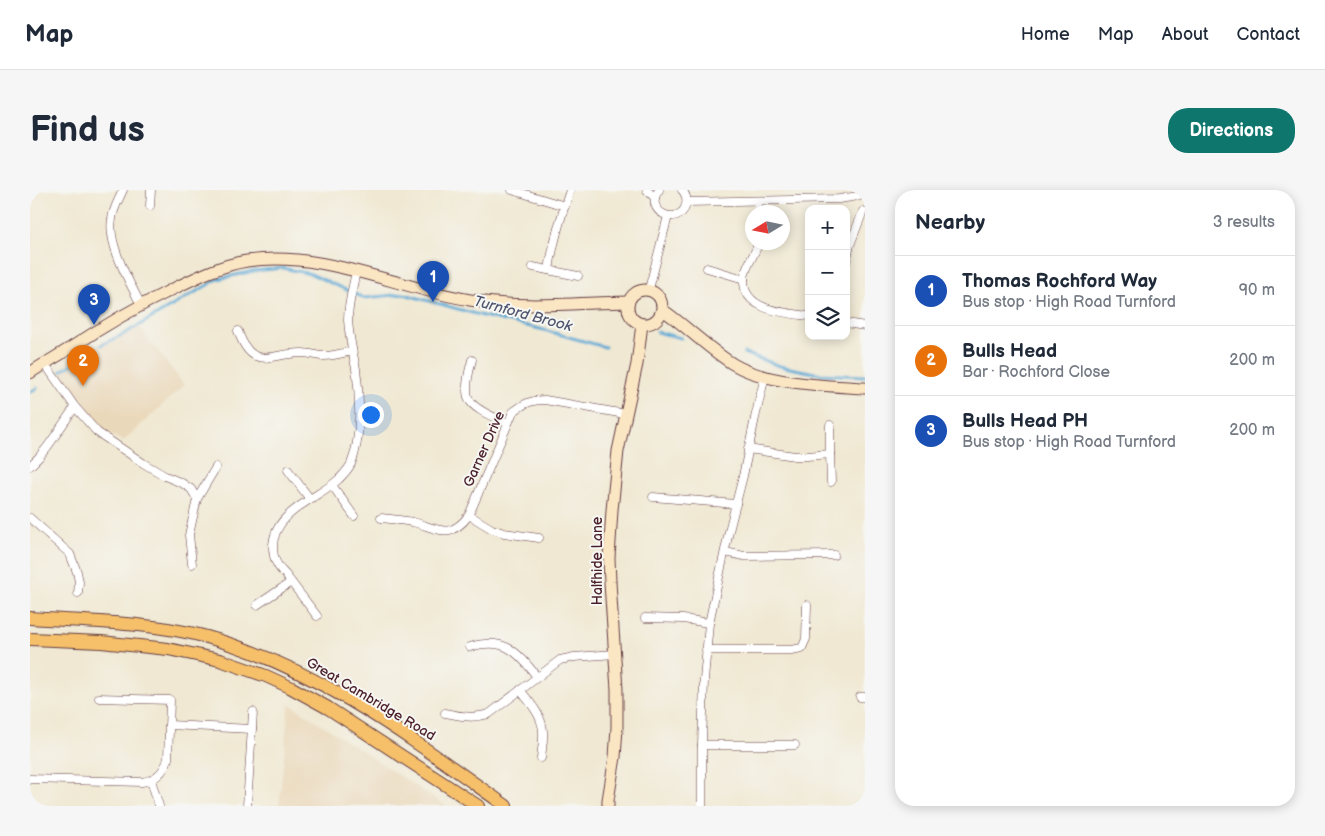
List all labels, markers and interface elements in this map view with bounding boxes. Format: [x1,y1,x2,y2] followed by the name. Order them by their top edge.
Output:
[25,20,73,49] text: Map
[1021,24,1070,45] text: Home
[1098,24,1134,45] text: Map
[1162,24,1209,45] text: About
[1237,24,1300,45] text: Contact
[1168,108,1295,153] button: Directions
[30,109,145,152] text: Find us
[745,205,790,250] north arrow
[805,205,850,340] map controls
[805,205,850,250] button: +
[915,210,985,235] text: Nearby
[1213,213,1275,232] text: 3 results
[805,250,850,295] button: −
[417,261,449,302] pin: 1
[962,270,1157,293] text: Thomas Rochford Way
[928,281,934,300] text: 1
[1239,281,1275,300] text: 90 m
[78,284,110,325] pin: 3
[472,292,575,336] water label: Turnford Brook
[962,293,1176,312] text: Bus stop · High Road Turnford
[805,295,850,340] button: layers
[962,340,1057,363] text: Bulls Head
[67,345,99,386] pin: 2
[926,351,936,370] text: 2
[1229,351,1275,370] text: 200 m
[962,363,1110,382] text: Bar · Rochford Close
[358,402,384,428] your location
[460,408,508,490] street label: Garner Drive
[962,410,1088,433] text: Bulls Head PH
[926,421,936,440] text: 3
[1229,421,1275,440] text: 200 m
[962,433,1176,452] text: Bus stop · High Road Turnford
[589,517,606,605] street label: Halfhide Lane
[303,654,439,744] street label: Great Cambridge Road

